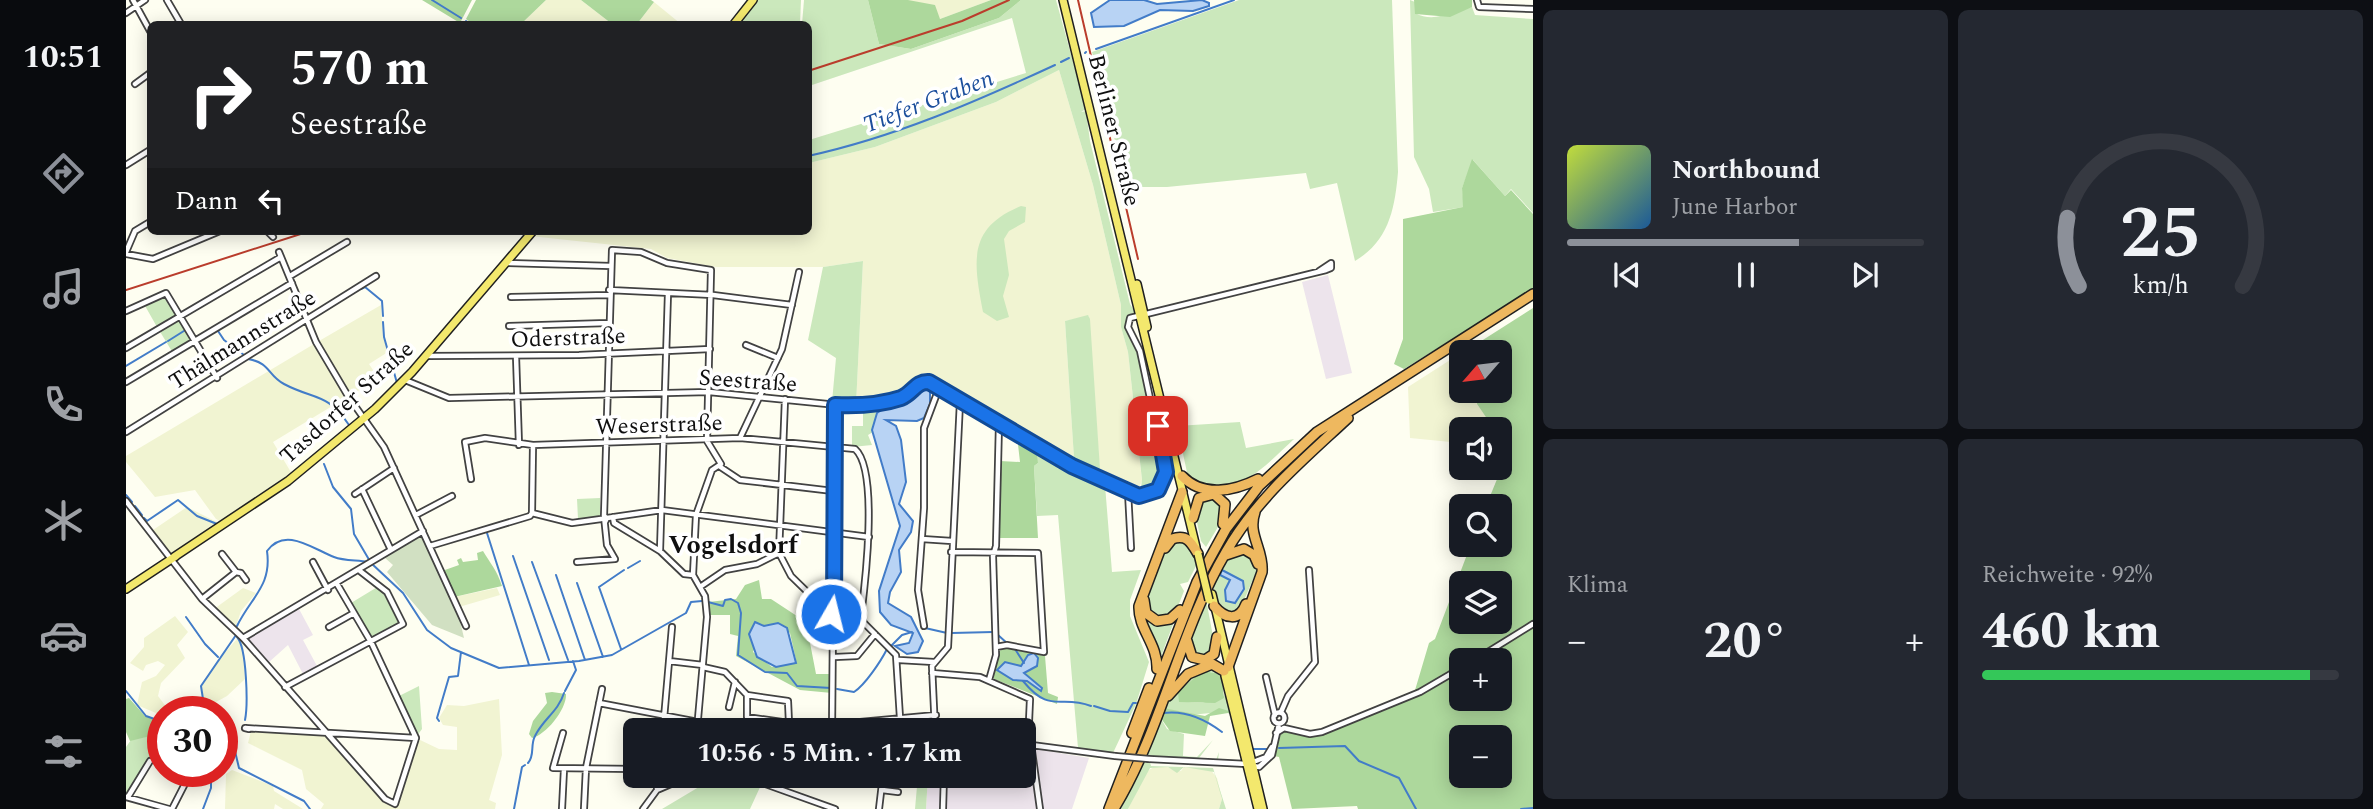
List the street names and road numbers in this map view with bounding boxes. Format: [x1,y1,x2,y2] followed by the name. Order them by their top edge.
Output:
[1078,51,1149,210] street label: Berliner Straße
[162,281,323,400] street label: Thälmannstraße
[510,319,626,358] street label: Oderstraße
[272,333,422,473] street label: Tasdorfer Straße
[697,361,798,402] street label: Seestraße
[595,406,723,445] street label: Weserstraße

